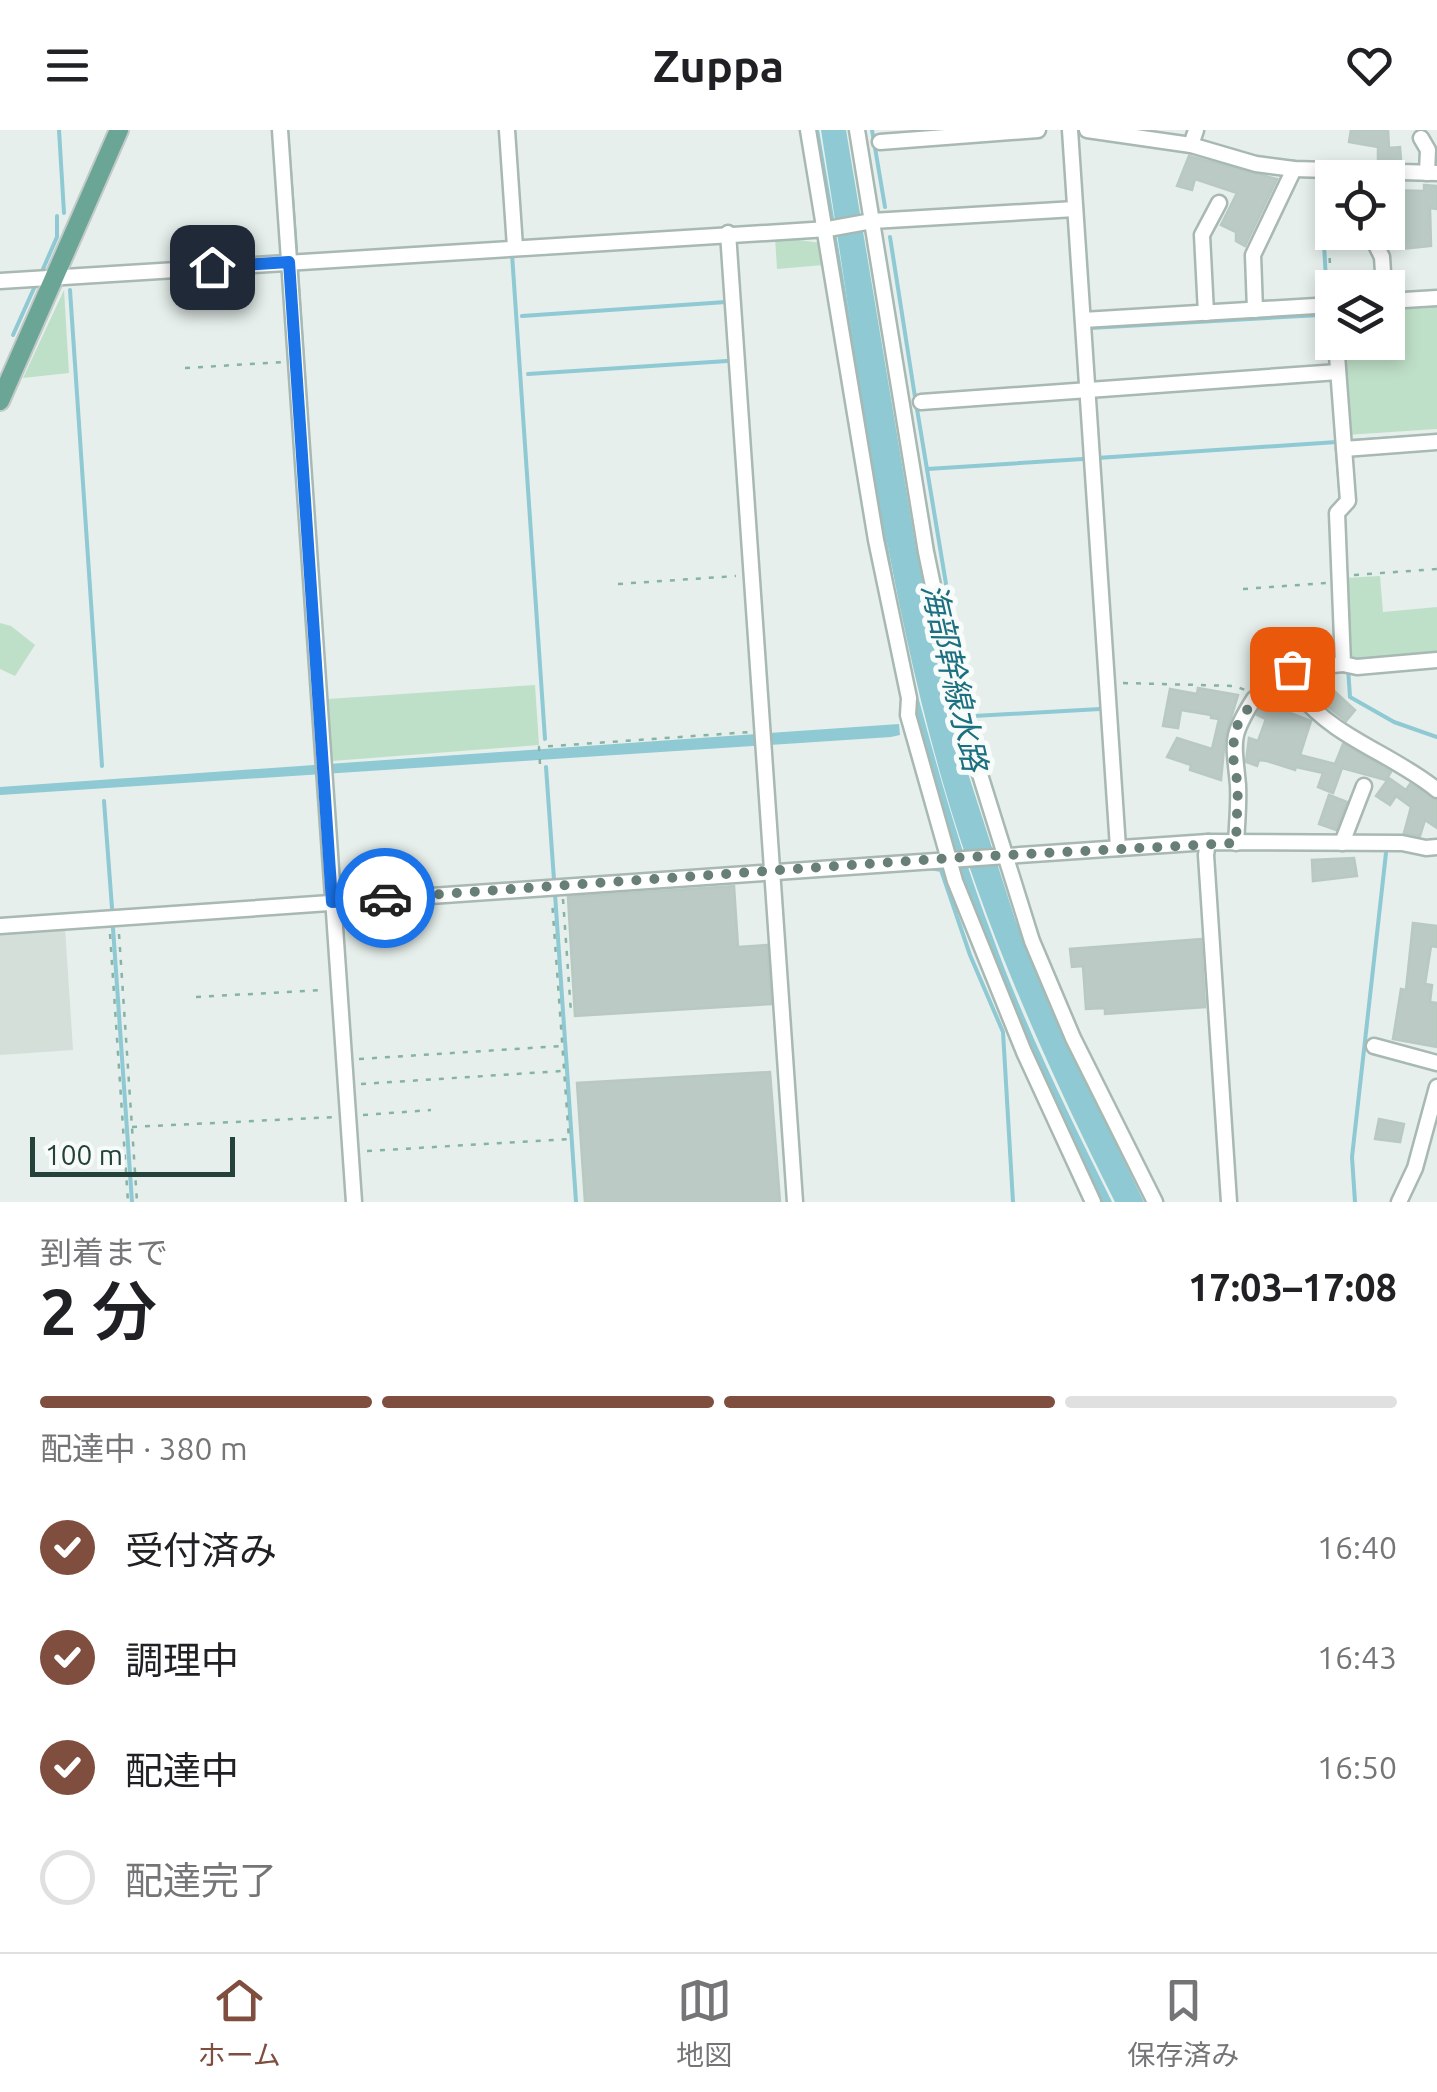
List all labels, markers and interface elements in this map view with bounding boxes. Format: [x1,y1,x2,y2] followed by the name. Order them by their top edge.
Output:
[40,38,95,93] icon: menu
[1342,38,1397,93] icon: heart
[653,40,784,91] text: Zuppa
[1315,160,1405,360] map controls
[1315,160,1405,250] button: locate
[170,225,255,310] pin
[185,240,240,295] icon: home
[1315,270,1405,360] button: layers
[916,579,995,778] water label: 海部幹線水路
[1250,627,1335,712] pin
[1265,642,1320,697] icon: bag
[335,848,435,948] courier
[358,871,413,926] icon: car
[30,1132,235,1176] scale bar
[45,1139,123,1170] text: 100 m
[40,1234,168,1270] text: 到着まで
[1188,1266,1397,1308] text: 17:03–17:08
[40,1274,157,1347] text: 2 分
[40,1430,248,1466] text: 配達中 · 380 m
[40,1520,95,1575] icon: check
[125,1529,277,1571] text: 受付済み
[1317,1529,1397,1565] text: 16:40
[40,1630,95,1685] icon: check
[125,1639,239,1681] text: 調理中
[1317,1639,1397,1675] text: 16:43
[40,1740,95,1795] icon: check
[125,1749,239,1791] text: 配達中
[1317,1749,1397,1785] text: 16:50
[125,1859,277,1901] text: 配達完了
[198,1973,281,2073] tab: ホーム
[676,1973,732,2073] tab: 地図
[1127,1973,1239,2073] tab: 保存済み

